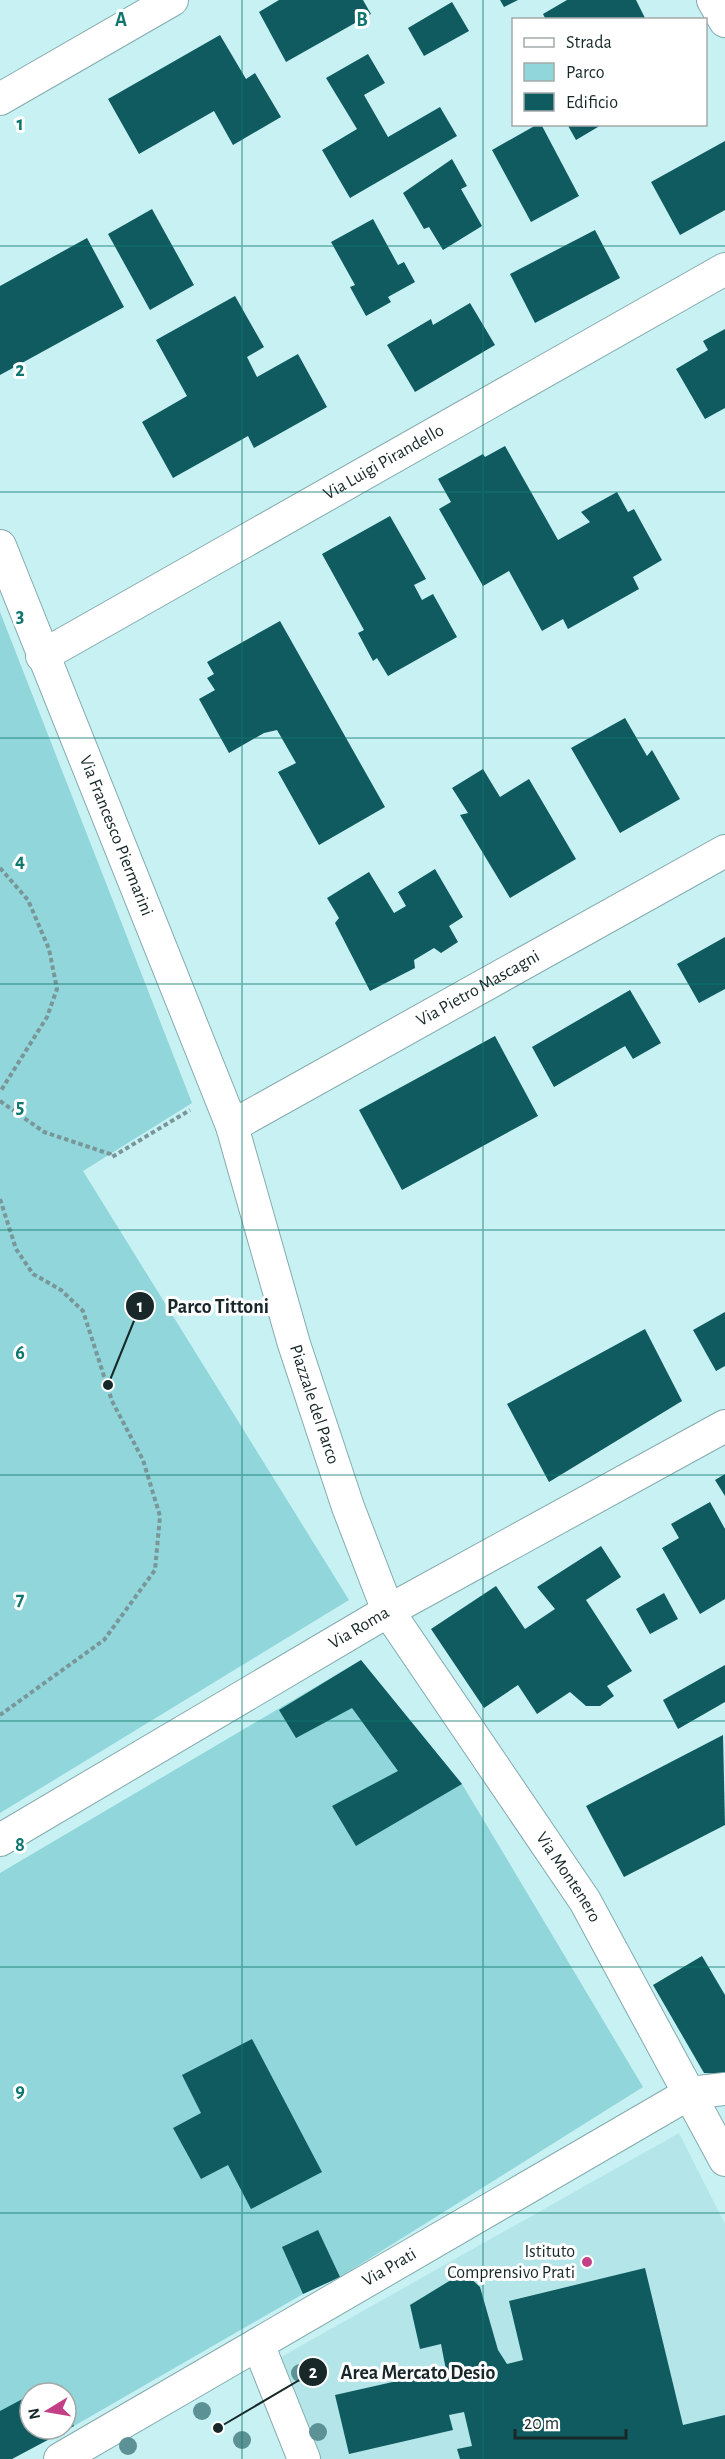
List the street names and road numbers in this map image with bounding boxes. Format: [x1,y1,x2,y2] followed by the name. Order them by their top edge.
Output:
[321,421,447,503] street label: Via Luigi Pirandello
[76,753,156,918] street label: Via Francesco Piermarini
[414,947,543,1030] street label: Via Pietro Mascagni
[286,1342,342,1467] street label: Piazzale del Parco
[326,1603,392,1653] street label: Via Roma
[532,1829,604,1925] street label: Via Montenero
[359,2245,419,2290] street label: Via Prati

